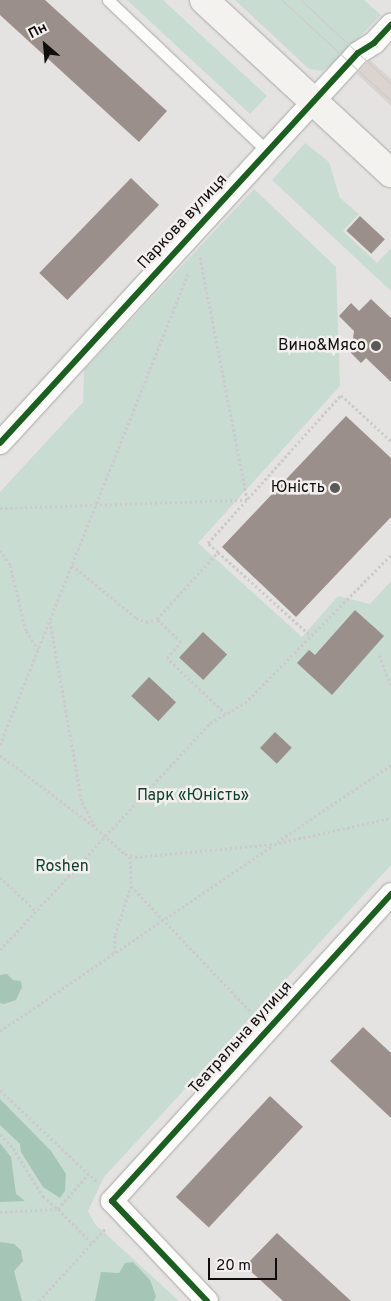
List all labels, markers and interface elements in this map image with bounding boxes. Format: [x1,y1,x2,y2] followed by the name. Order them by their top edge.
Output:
[26,19,50,43] text: Пн
[20,20,70,70] north arrow
[134,171,232,273] street label: Паркова вулиця
[278,336,366,356] place label: Вино&Мясо
[370,340,382,352] marker: Вино&Мясо
[271,478,325,498] place label: Юність
[329,482,341,494] marker: Юність
[137,786,249,806] park label: Парк «Юність»
[35,857,89,877] park label: Roshen
[185,978,297,1098] street label: Театральна вулиця
[211,1248,280,1280] scale bar
[216,1257,251,1276] text: 20 m

